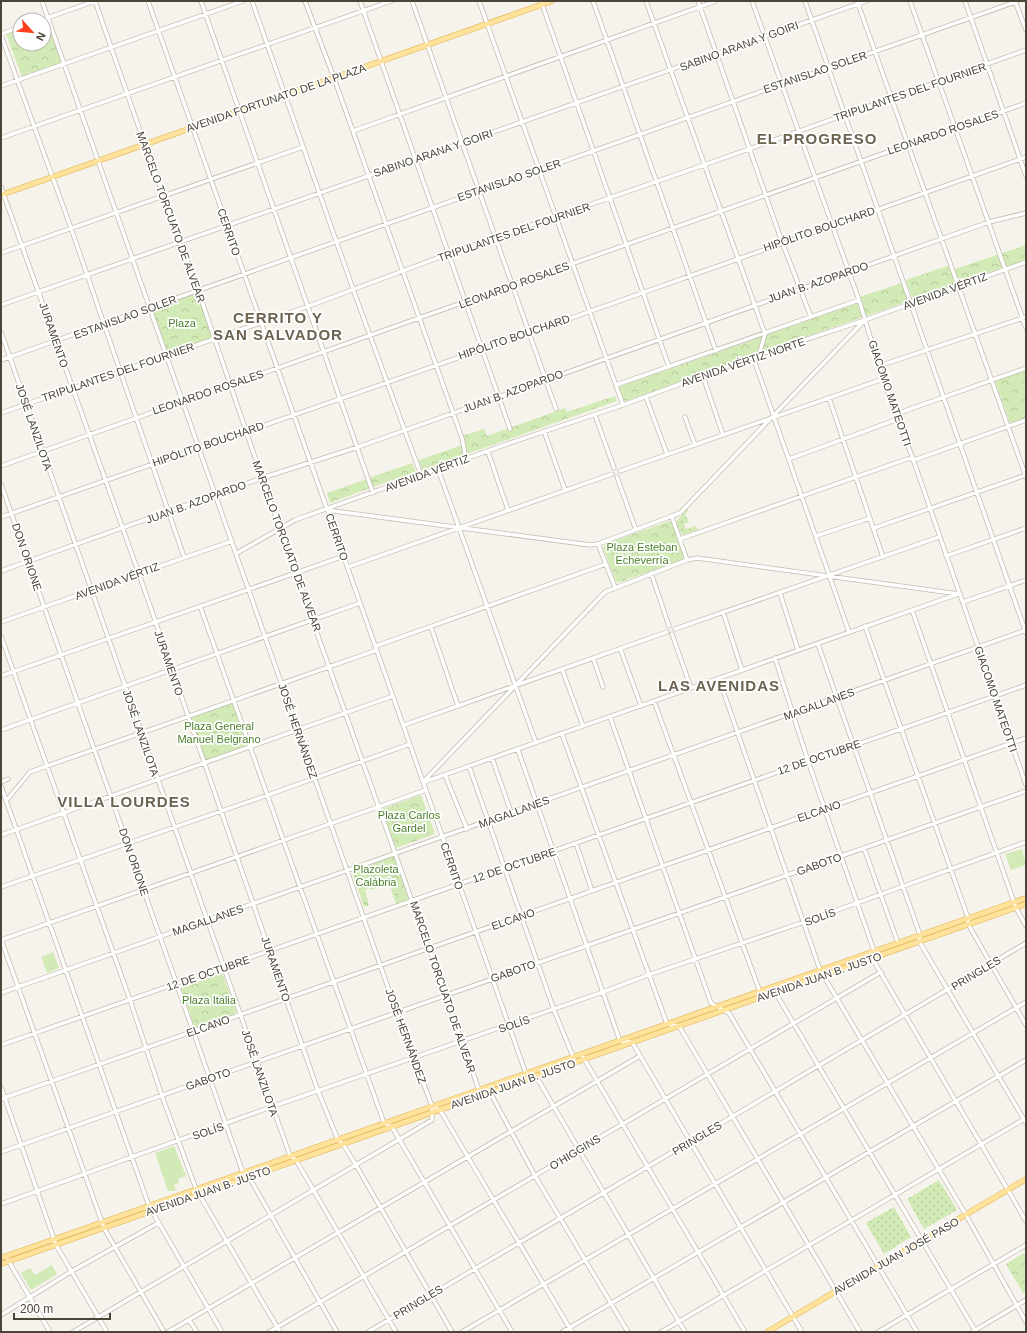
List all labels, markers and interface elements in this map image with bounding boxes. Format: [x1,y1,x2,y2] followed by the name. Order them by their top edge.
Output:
[12,12,52,52] north arrow
[678,19,800,73] street label: SABINO ARANA Y GOIRI
[34,30,48,43] text: N
[762,49,868,95] street label: ESTANISLAO SOLER
[832,60,988,124] street label: TRIPULANTES DEL FOURNIER
[185,61,368,134] street label: AVENIDA FORTUNATO DE LA PLAZA
[886,107,1000,157] street label: LEONARDO ROSALES
[372,127,494,179] street label: SABINO ARANA Y GOIRI
[134,130,208,304] street label: MARCELO TORCUATO DE ALVEAR
[757,130,877,147] district label: EL PROGRESO
[456,157,562,203] street label: ESTANISLAO SOLER
[436,200,592,264] street label: TRIPULANTES DEL FOURNIER
[762,204,876,254] street label: HIPÓLITO BOUCHARD
[215,207,243,258] street label: CERRITO
[457,259,571,311] street label: LEONARDO ROSALES
[766,259,870,305] street label: JUAN B. AZOPARDO
[901,270,989,312] street label: AVENIDA VÉRTIZ
[72,293,178,341] street label: ESTANISLAO SOLER
[37,301,71,370] street label: JURAMENTO
[213,309,343,343] district label: CERRITO Y SAN SALVADOR
[457,312,571,362] street label: HIPÓLITO BOUCHARD
[168,317,197,329] park label: Plaza
[679,335,807,389] street label: AVENIDA VÉRTIZ NORTE
[866,339,914,447] street label: GIACOMO MATEOTTI
[40,340,196,404] street label: TRIPULANTES DEL FOURNIER
[151,367,265,417] street label: LEONARDO ROSALES
[461,367,565,415] street label: JUAN B. AZOPARDO
[14,382,55,473] street label: JOSÉ LANZILOTA
[151,419,265,469] street label: HIPÓLITO BOUCHARD
[383,452,471,494] street label: AVENIDA VÉRTIZ
[250,459,324,633] street label: MARCELO TORCUATO DE ALVEAR
[144,478,248,526] street label: JUAN B. AZOPARDO
[323,512,351,563] street label: CERRITO
[10,522,44,592] street label: DON ORIONE
[607,541,677,566] park label: Plaza Esteban Echeverría
[73,560,161,602] street label: AVENIDA VÉRTIZ
[152,629,186,698] street label: JURAMENTO
[972,645,1020,753] street label: GIACOMO MATEOTTI
[658,677,780,694] district label: LAS AVENIDAS
[276,682,320,781] street label: JOSÉ HERNÁNDEZ
[782,686,856,722] street label: MAGALLANES
[121,688,162,779] street label: JOSÉ LANZILOTA
[177,720,261,745] park label: Plaza General Manuel Belgrano
[776,737,862,777] street label: 12 DE OCTUBRE
[57,793,191,810] district label: VILLA LOURDES
[477,794,551,830] street label: MAGALLANES
[796,798,843,824] street label: ELCANO
[378,809,441,834] park label: Plaza Carlos Gardel
[117,827,151,897] street label: DON ORIONE
[438,841,466,892] street label: CERRITO
[471,845,557,885] street label: 12 DE OCTUBRE
[795,851,844,877] street label: GABOTO
[353,863,400,888] park label: Plazoleta Calábria
[408,899,478,1075] street label: MARCELO TORCUATO DE ALVEAR
[171,902,245,938] street label: MAGALLANES
[490,906,537,932] street label: ELCANO
[803,906,837,928] street label: SOLÍS
[259,935,293,1004] street label: JURAMENTO
[755,950,883,1004] street label: AVENIDA JUAN B. JUSTO
[165,953,251,993] street label: 12 DE OCTUBRE
[949,954,1003,992] street label: PRINGLES
[489,958,538,984] street label: GABOTO
[383,987,429,1085] street label: JOSÉ HERNÁNDEZ
[182,994,237,1006] park label: Plaza Italia
[185,1013,232,1039] street label: ELCANO
[497,1013,531,1035] street label: SOLÍS
[240,1028,281,1119] street label: JOSÉ LANZILOTA
[449,1057,577,1111] street label: AVENIDA JUAN B. JUSTO
[184,1066,233,1092] street label: GABOTO
[670,1119,724,1157] street label: PRINGLES
[191,1120,225,1142] street label: SOLÍS
[547,1132,603,1172] street label: O'HIGGINS
[144,1164,272,1218] street label: AVENIDA JUAN B. JUSTO
[831,1215,961,1297] street label: AVENIDA JUAN JOSÉ PASO
[391,1283,445,1321] street label: PRINGLES
[14,1295,110,1321] scale bar
[20,1302,53,1316] text: 200 m

